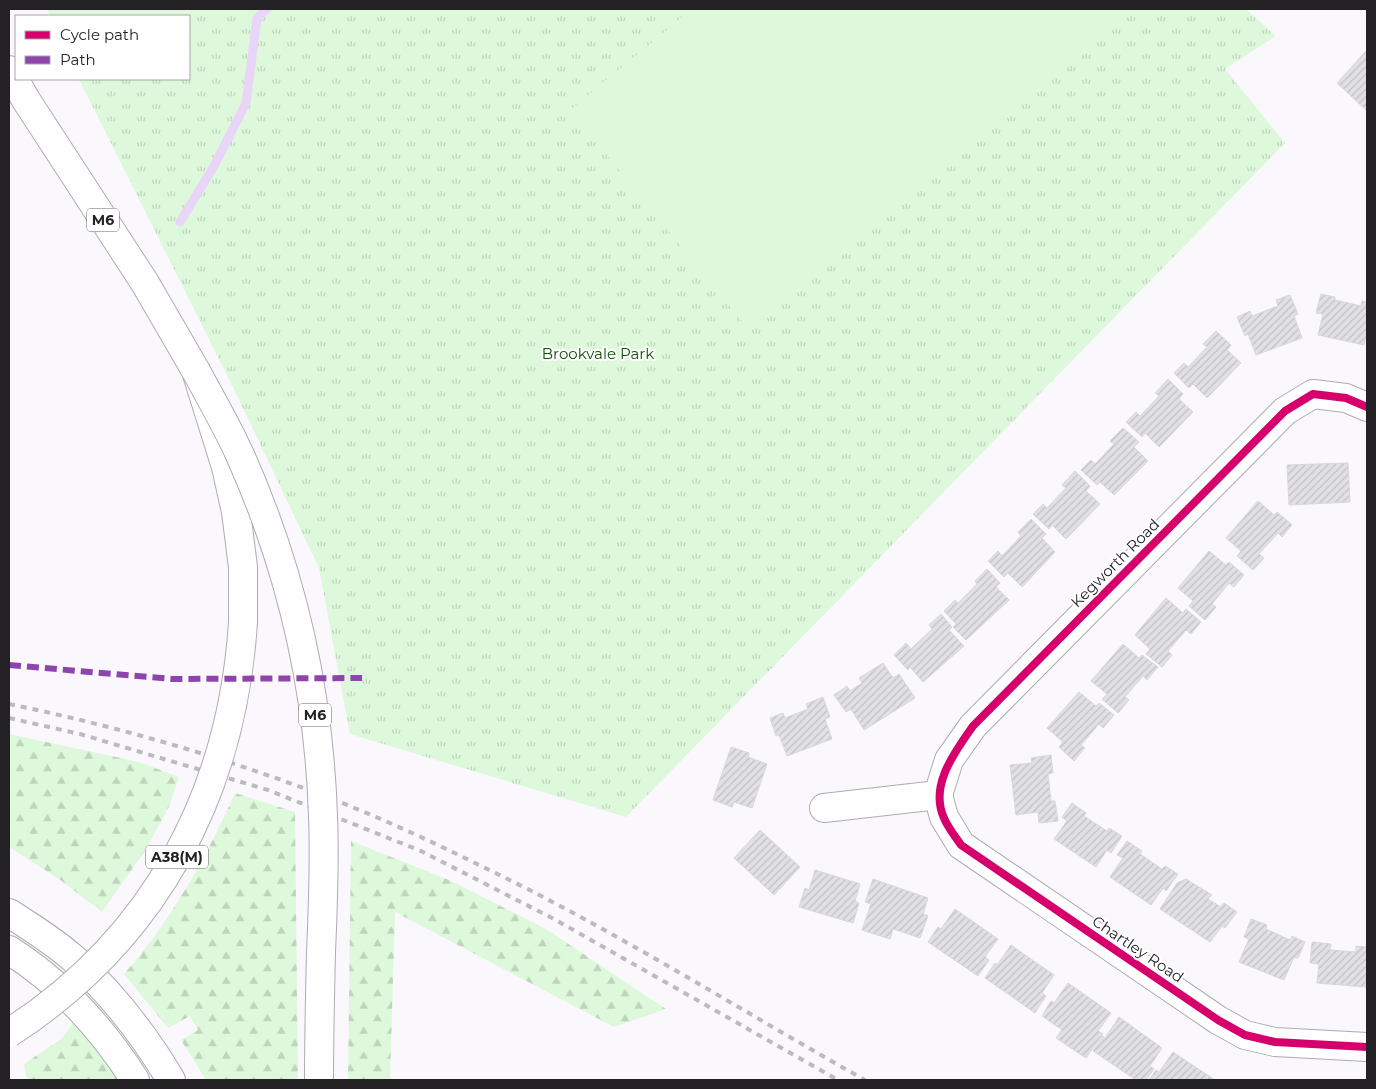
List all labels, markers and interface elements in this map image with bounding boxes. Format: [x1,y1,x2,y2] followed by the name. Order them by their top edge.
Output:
[15,15,190,80] legend
[60,25,139,44] text: Cycle path
[60,50,96,69] text: Path
[87,208,119,232] road number: M6
[542,344,654,363] park label: Brookvale Park
[1067,515,1163,611] street label: Kegworth Road
[299,704,331,726] road number: M6
[146,846,208,869] road number: A38(M)
[1089,911,1187,987] street label: Chartley Road

